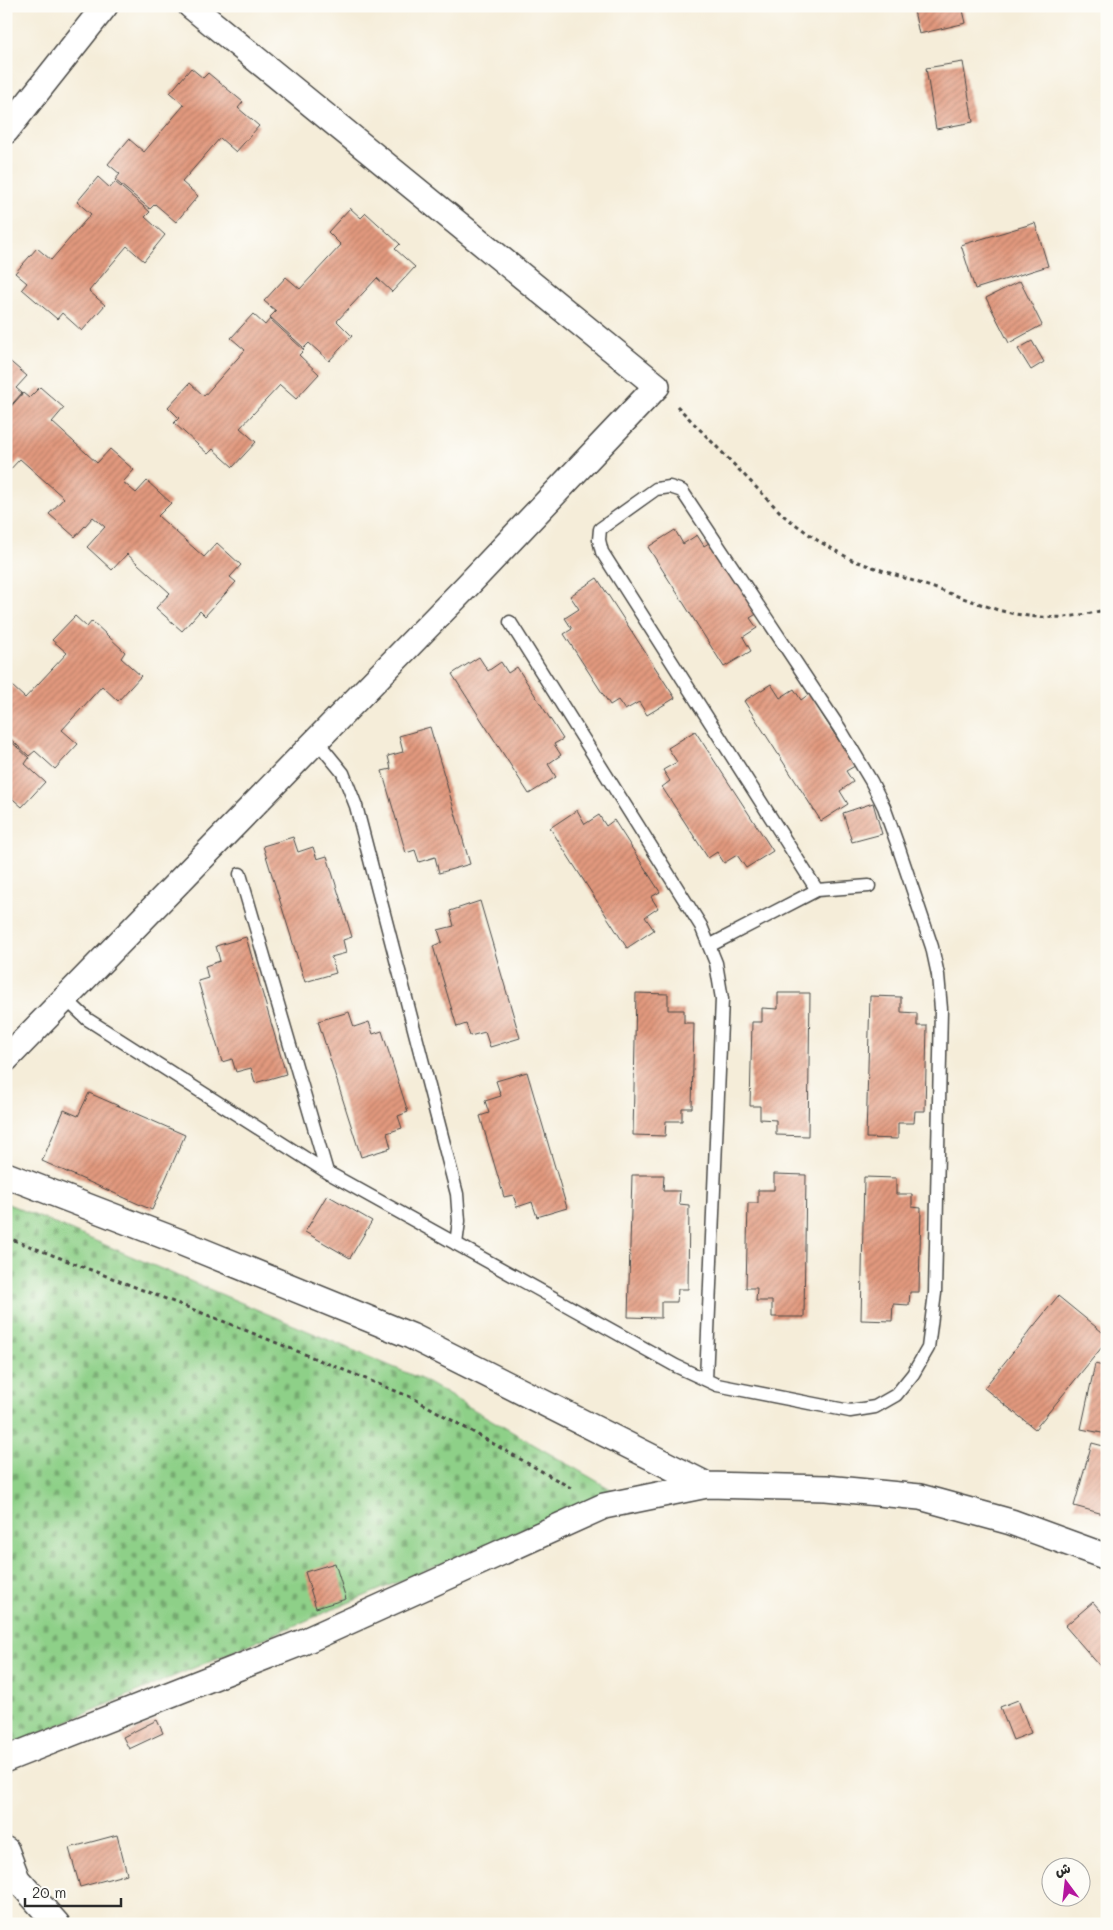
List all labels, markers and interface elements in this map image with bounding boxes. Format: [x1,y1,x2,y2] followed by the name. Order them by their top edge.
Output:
[1040,1858,1090,1908] north arrow
[1053,1858,1072,1880] text: ش
[25,1875,121,1907] scale bar
[32,1882,66,1902] text: 20 m

